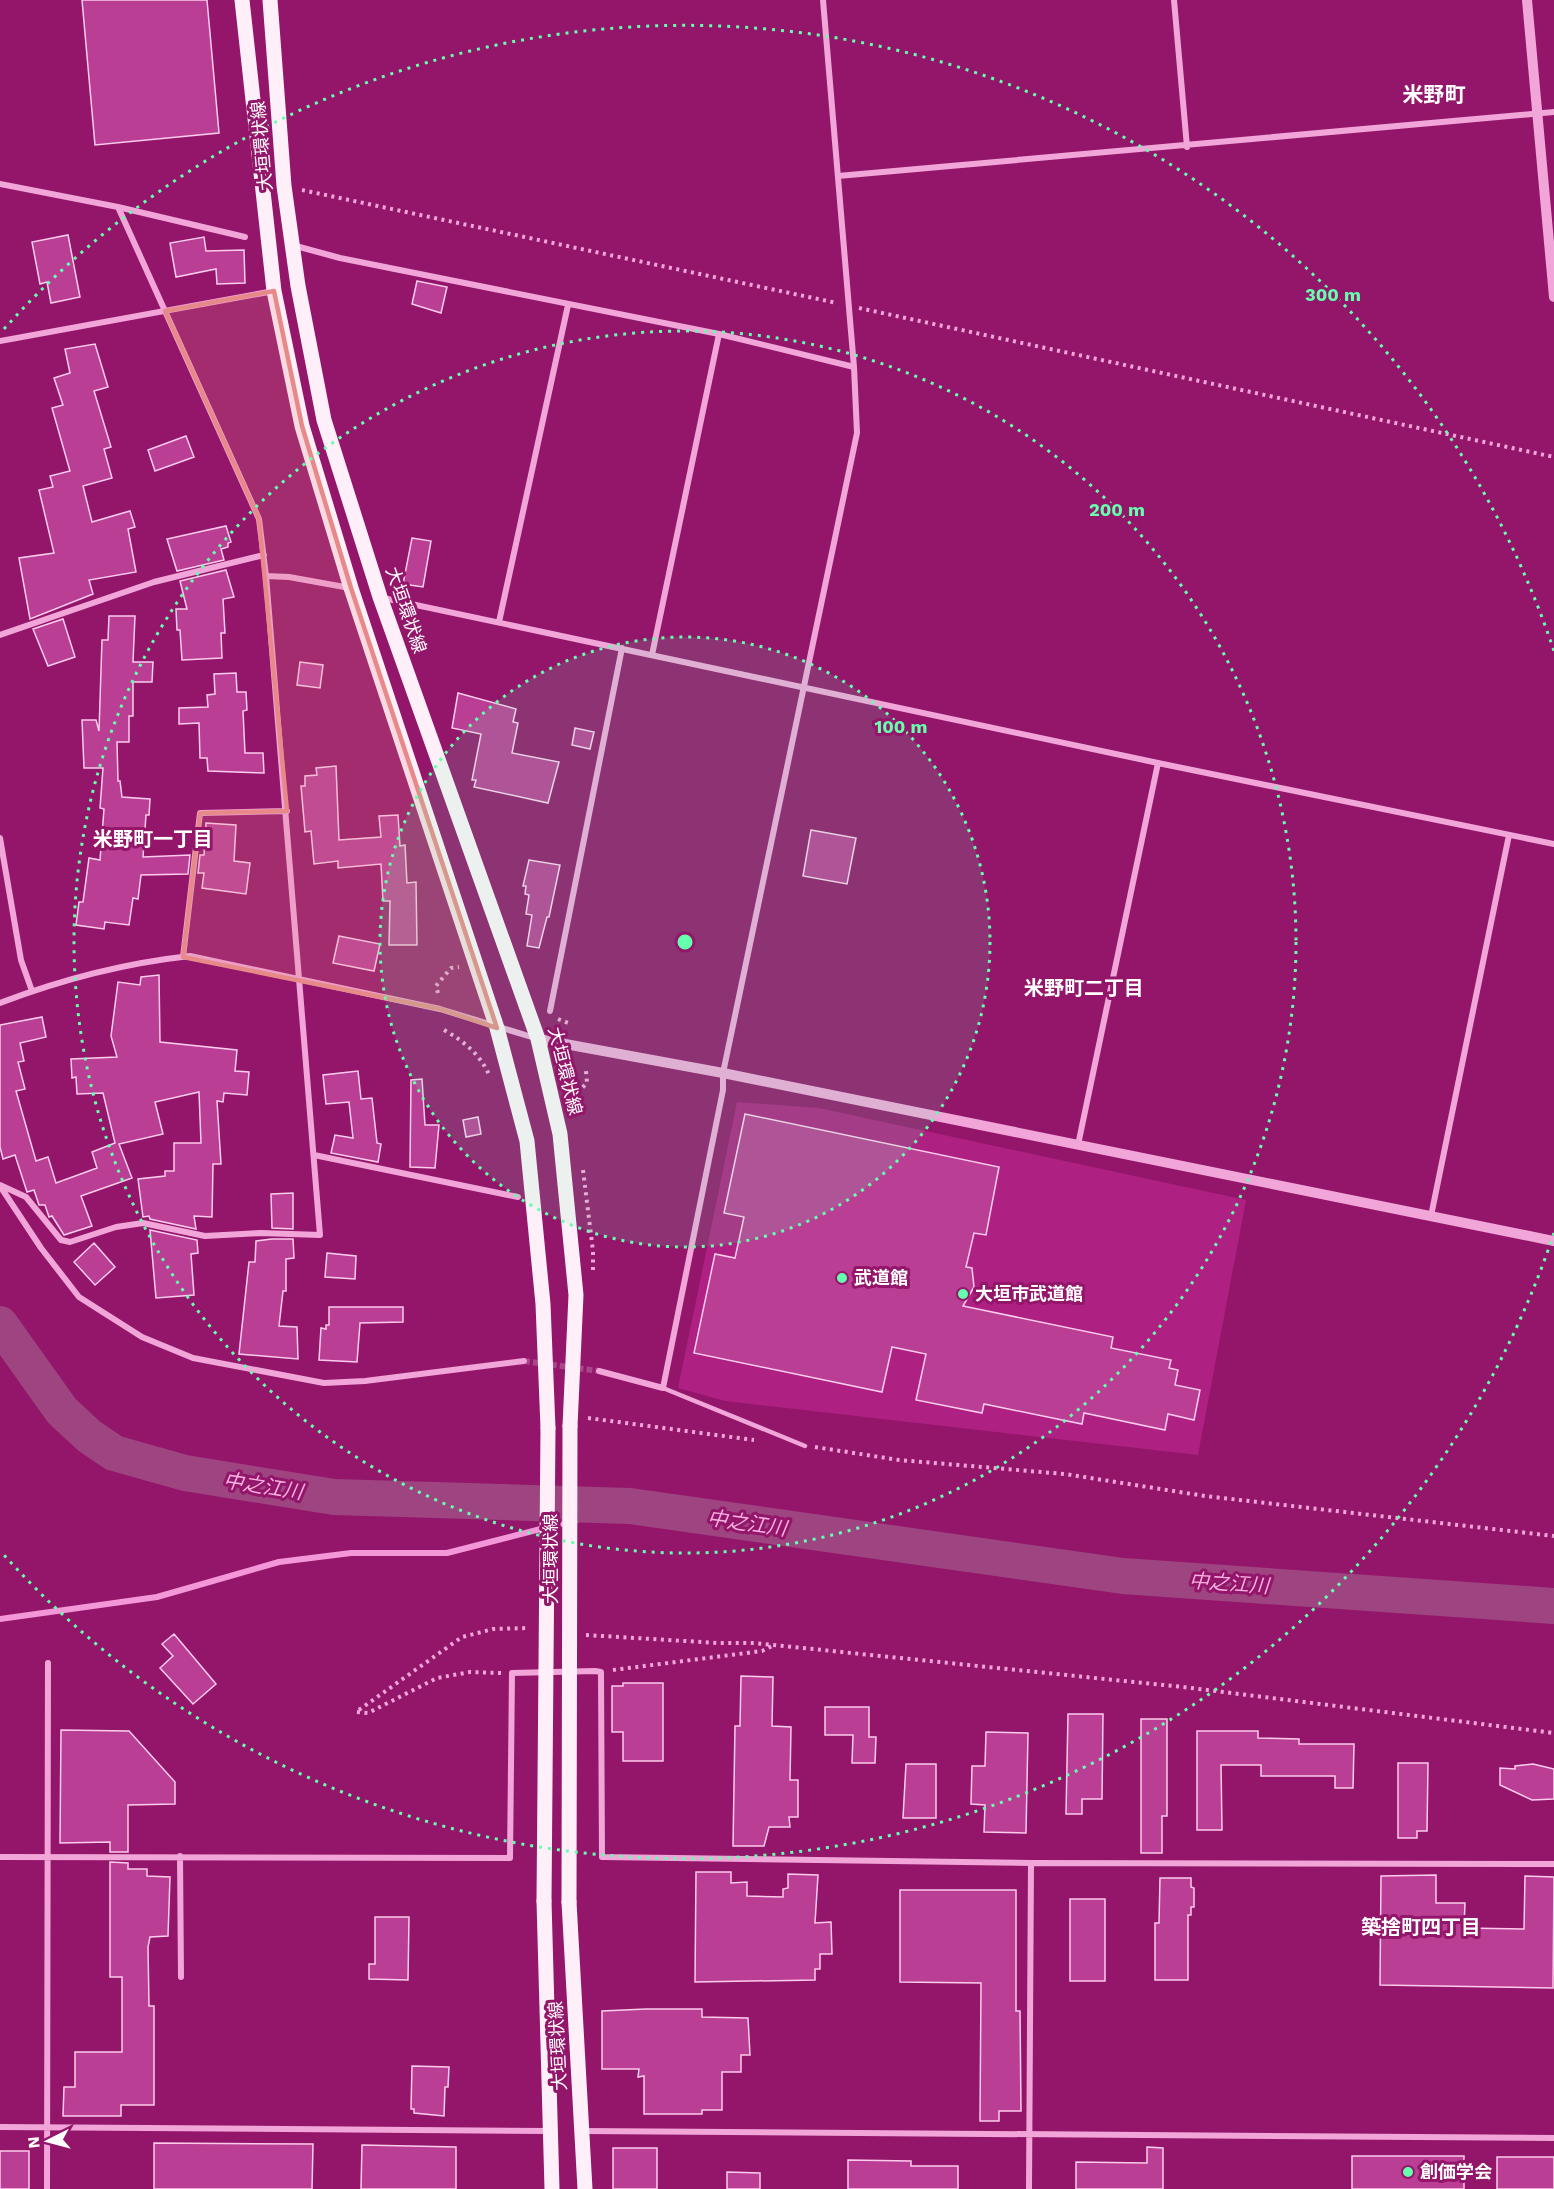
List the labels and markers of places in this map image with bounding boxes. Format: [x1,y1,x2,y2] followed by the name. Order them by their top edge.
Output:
[675,932,695,952] centre of rings
[854,1267,908,1288] place label: 武道館
[835,1271,849,1285] marker: 武道館
[975,1283,1083,1304] place label: 大垣市武道館
[956,1287,970,1301] marker: 大垣市武道館
[1420,2161,1492,2182] place label: 創価学会
[1401,2165,1415,2179] marker: 創価学会

